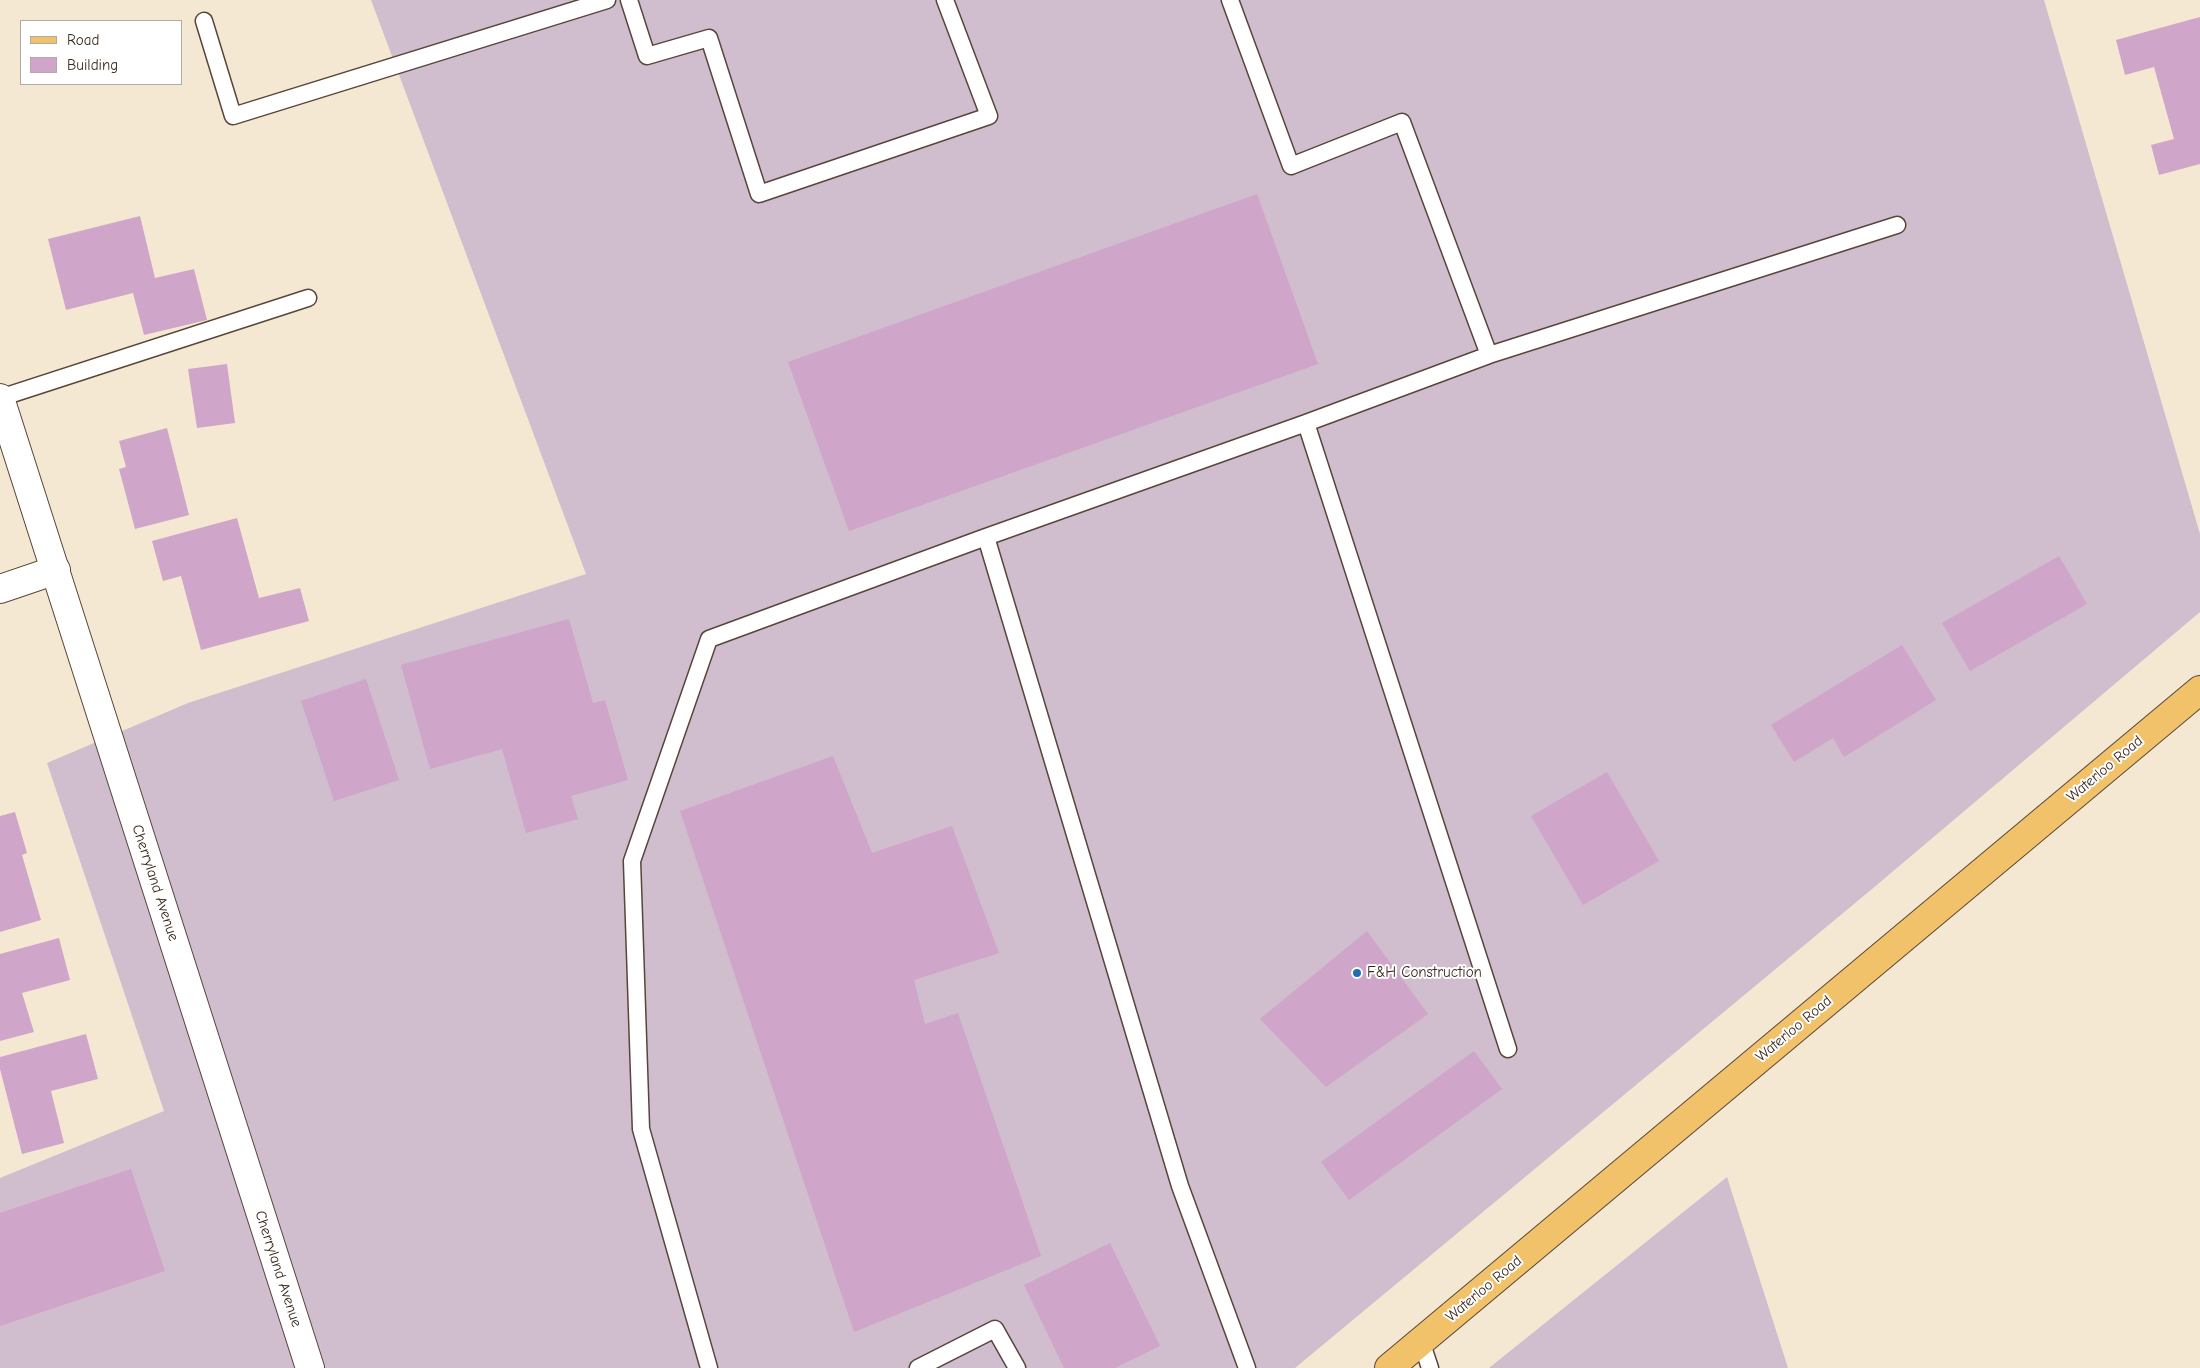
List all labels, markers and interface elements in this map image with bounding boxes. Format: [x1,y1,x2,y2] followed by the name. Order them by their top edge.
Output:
[20,20,182,85] legend
[67,31,99,49] text: Road
[67,56,118,74] text: Building
[2063,732,2147,806] street label: Waterloo Road
[128,823,182,943] street label: Cherryland Avenue
[1367,964,1482,982] place label: F&H Construction
[1351,967,1363,979] marker: F&H Construction
[1752,992,1836,1066] street label: Waterloo Road
[251,1209,305,1329] street label: Cherryland Avenue
[1442,1252,1526,1326] street label: Waterloo Road

